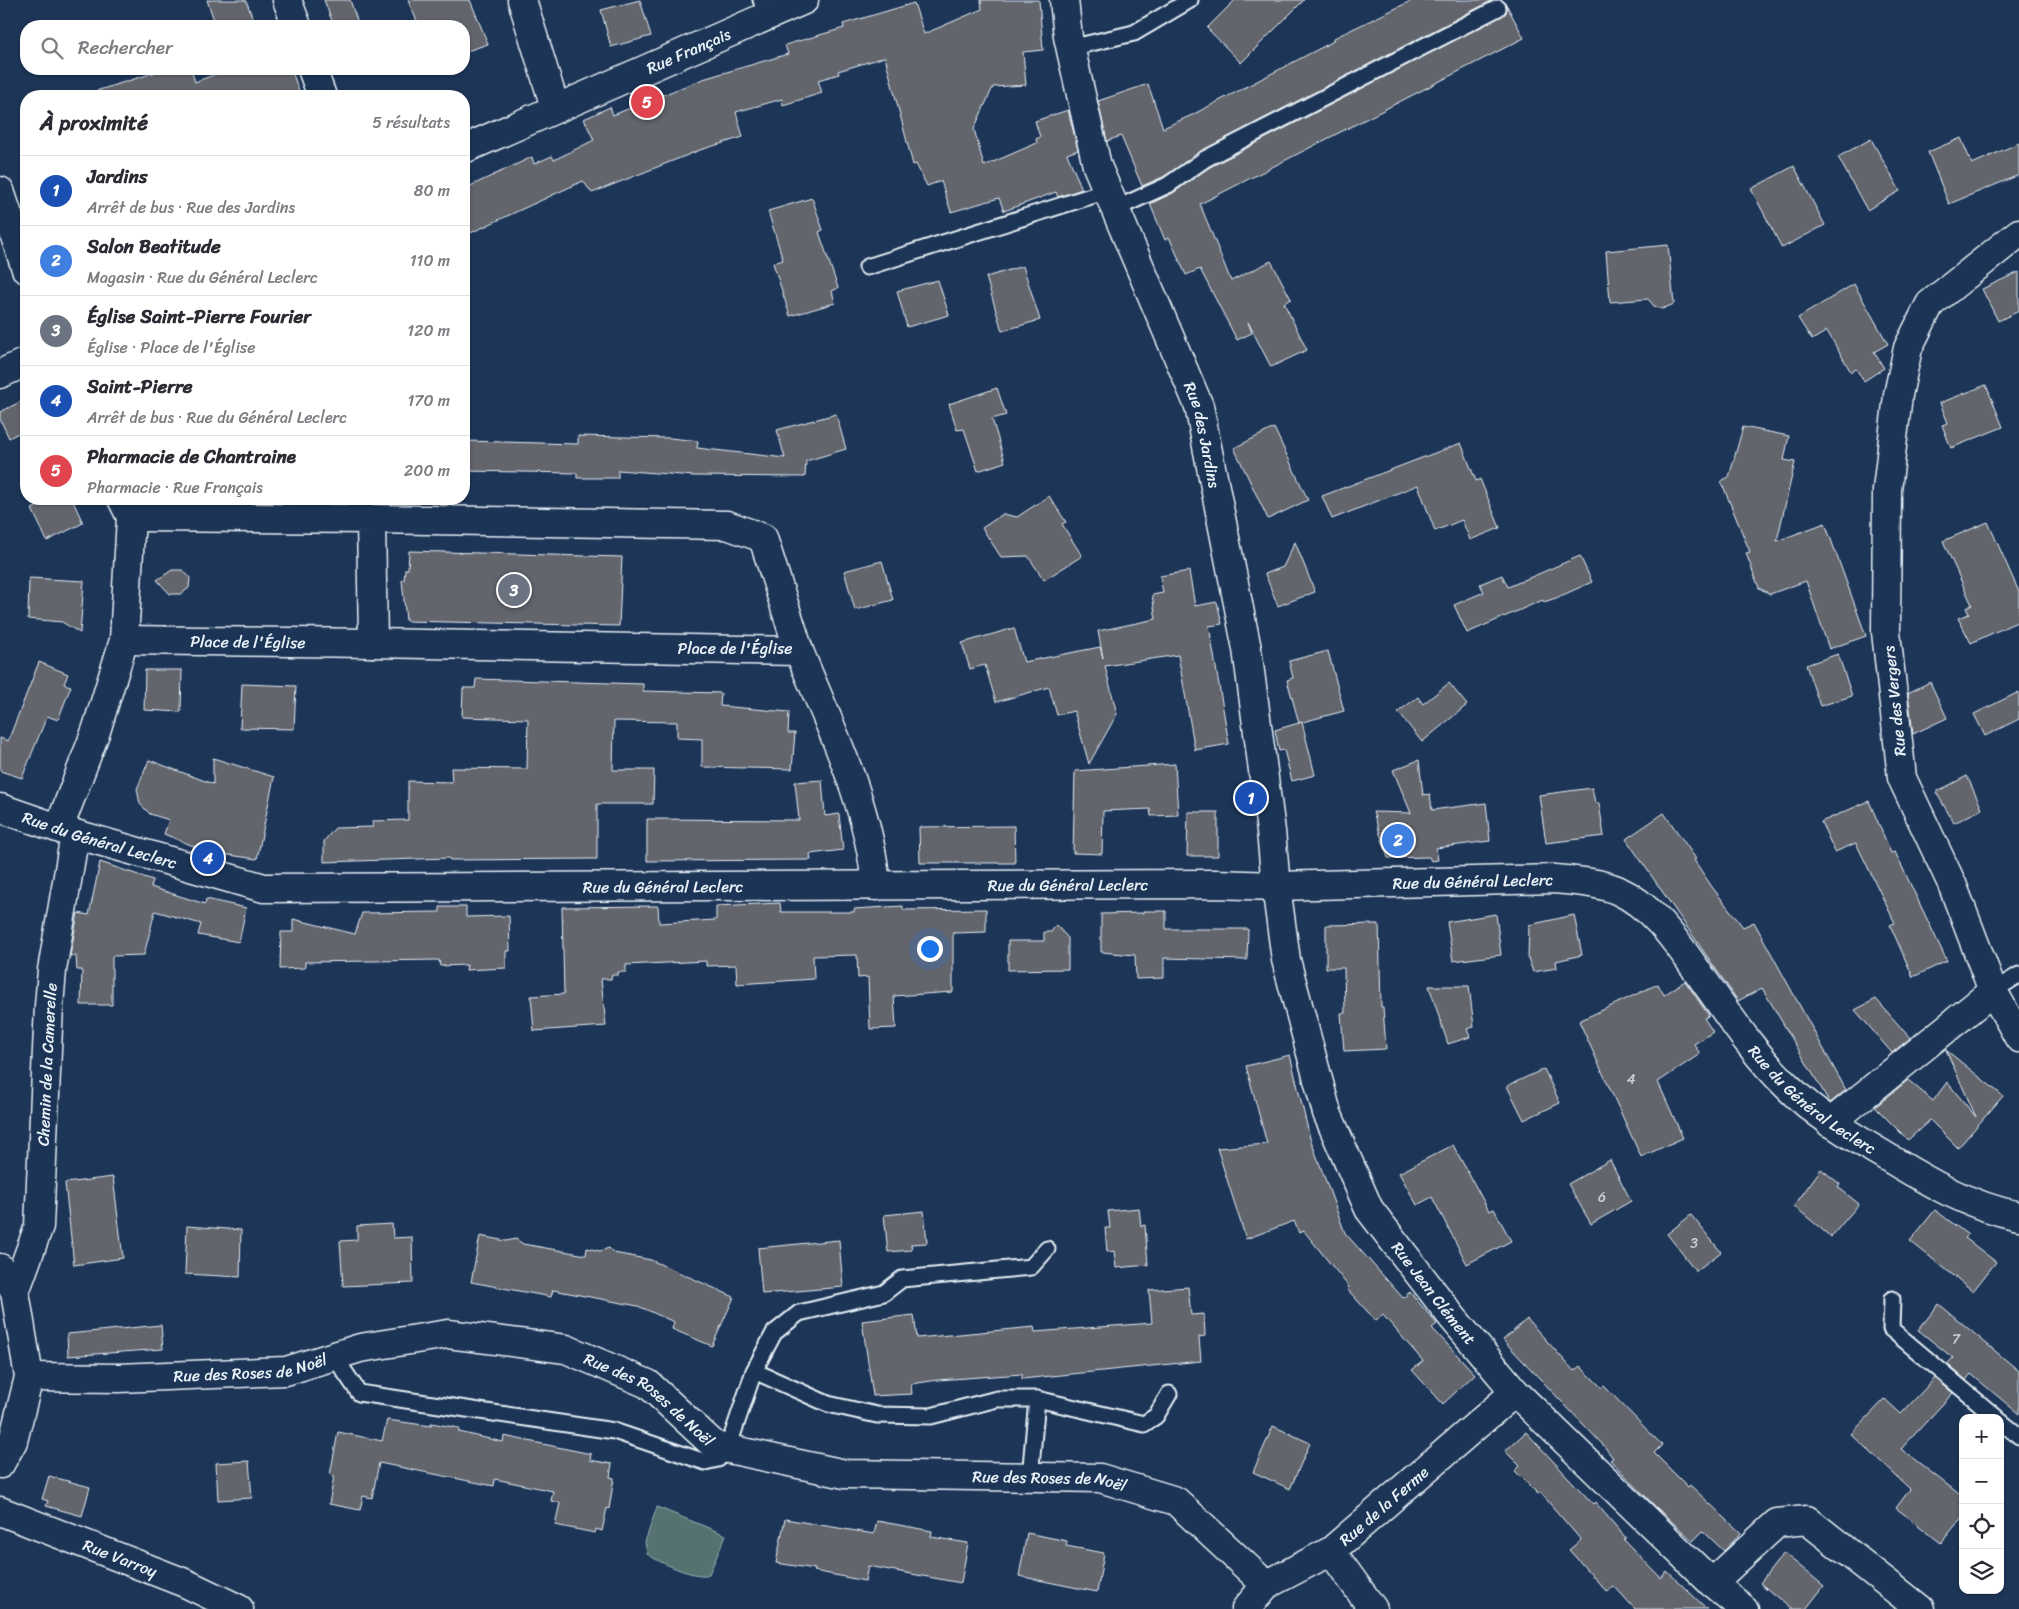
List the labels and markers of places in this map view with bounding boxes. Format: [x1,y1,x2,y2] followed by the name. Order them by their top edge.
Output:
[631,83,663,121] pin: 5
[498,571,530,609] pin: 3
[1235,779,1267,817] pin: 1
[1382,821,1414,859] pin: 2
[192,839,224,877] pin: 4

